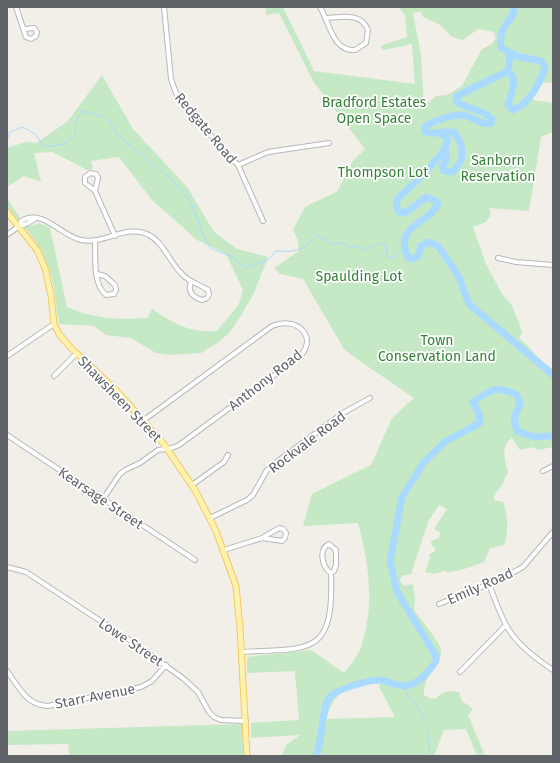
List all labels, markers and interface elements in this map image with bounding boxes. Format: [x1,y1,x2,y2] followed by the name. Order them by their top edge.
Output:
[171,89,240,167] street label: Redgate Road
[322,94,427,127] park label: Bradford Estates Open Space
[460,152,536,185] park label: Sanborn Reservation
[338,164,429,181] park label: Thompson Lot
[316,268,403,285] park label: Spaulding Lot
[378,332,496,365] park label: Town Conservation Land
[225,346,305,414] street label: Anthony Road
[74,353,166,447] street label: Shawsheen Street
[265,408,349,477] street label: Rockvale Road
[55,464,147,534] street label: Kearsage Street
[445,564,516,608] street label: Emily Road
[95,615,167,671] street label: Lowe Street
[54,680,137,713] street label: Starr Avenue

